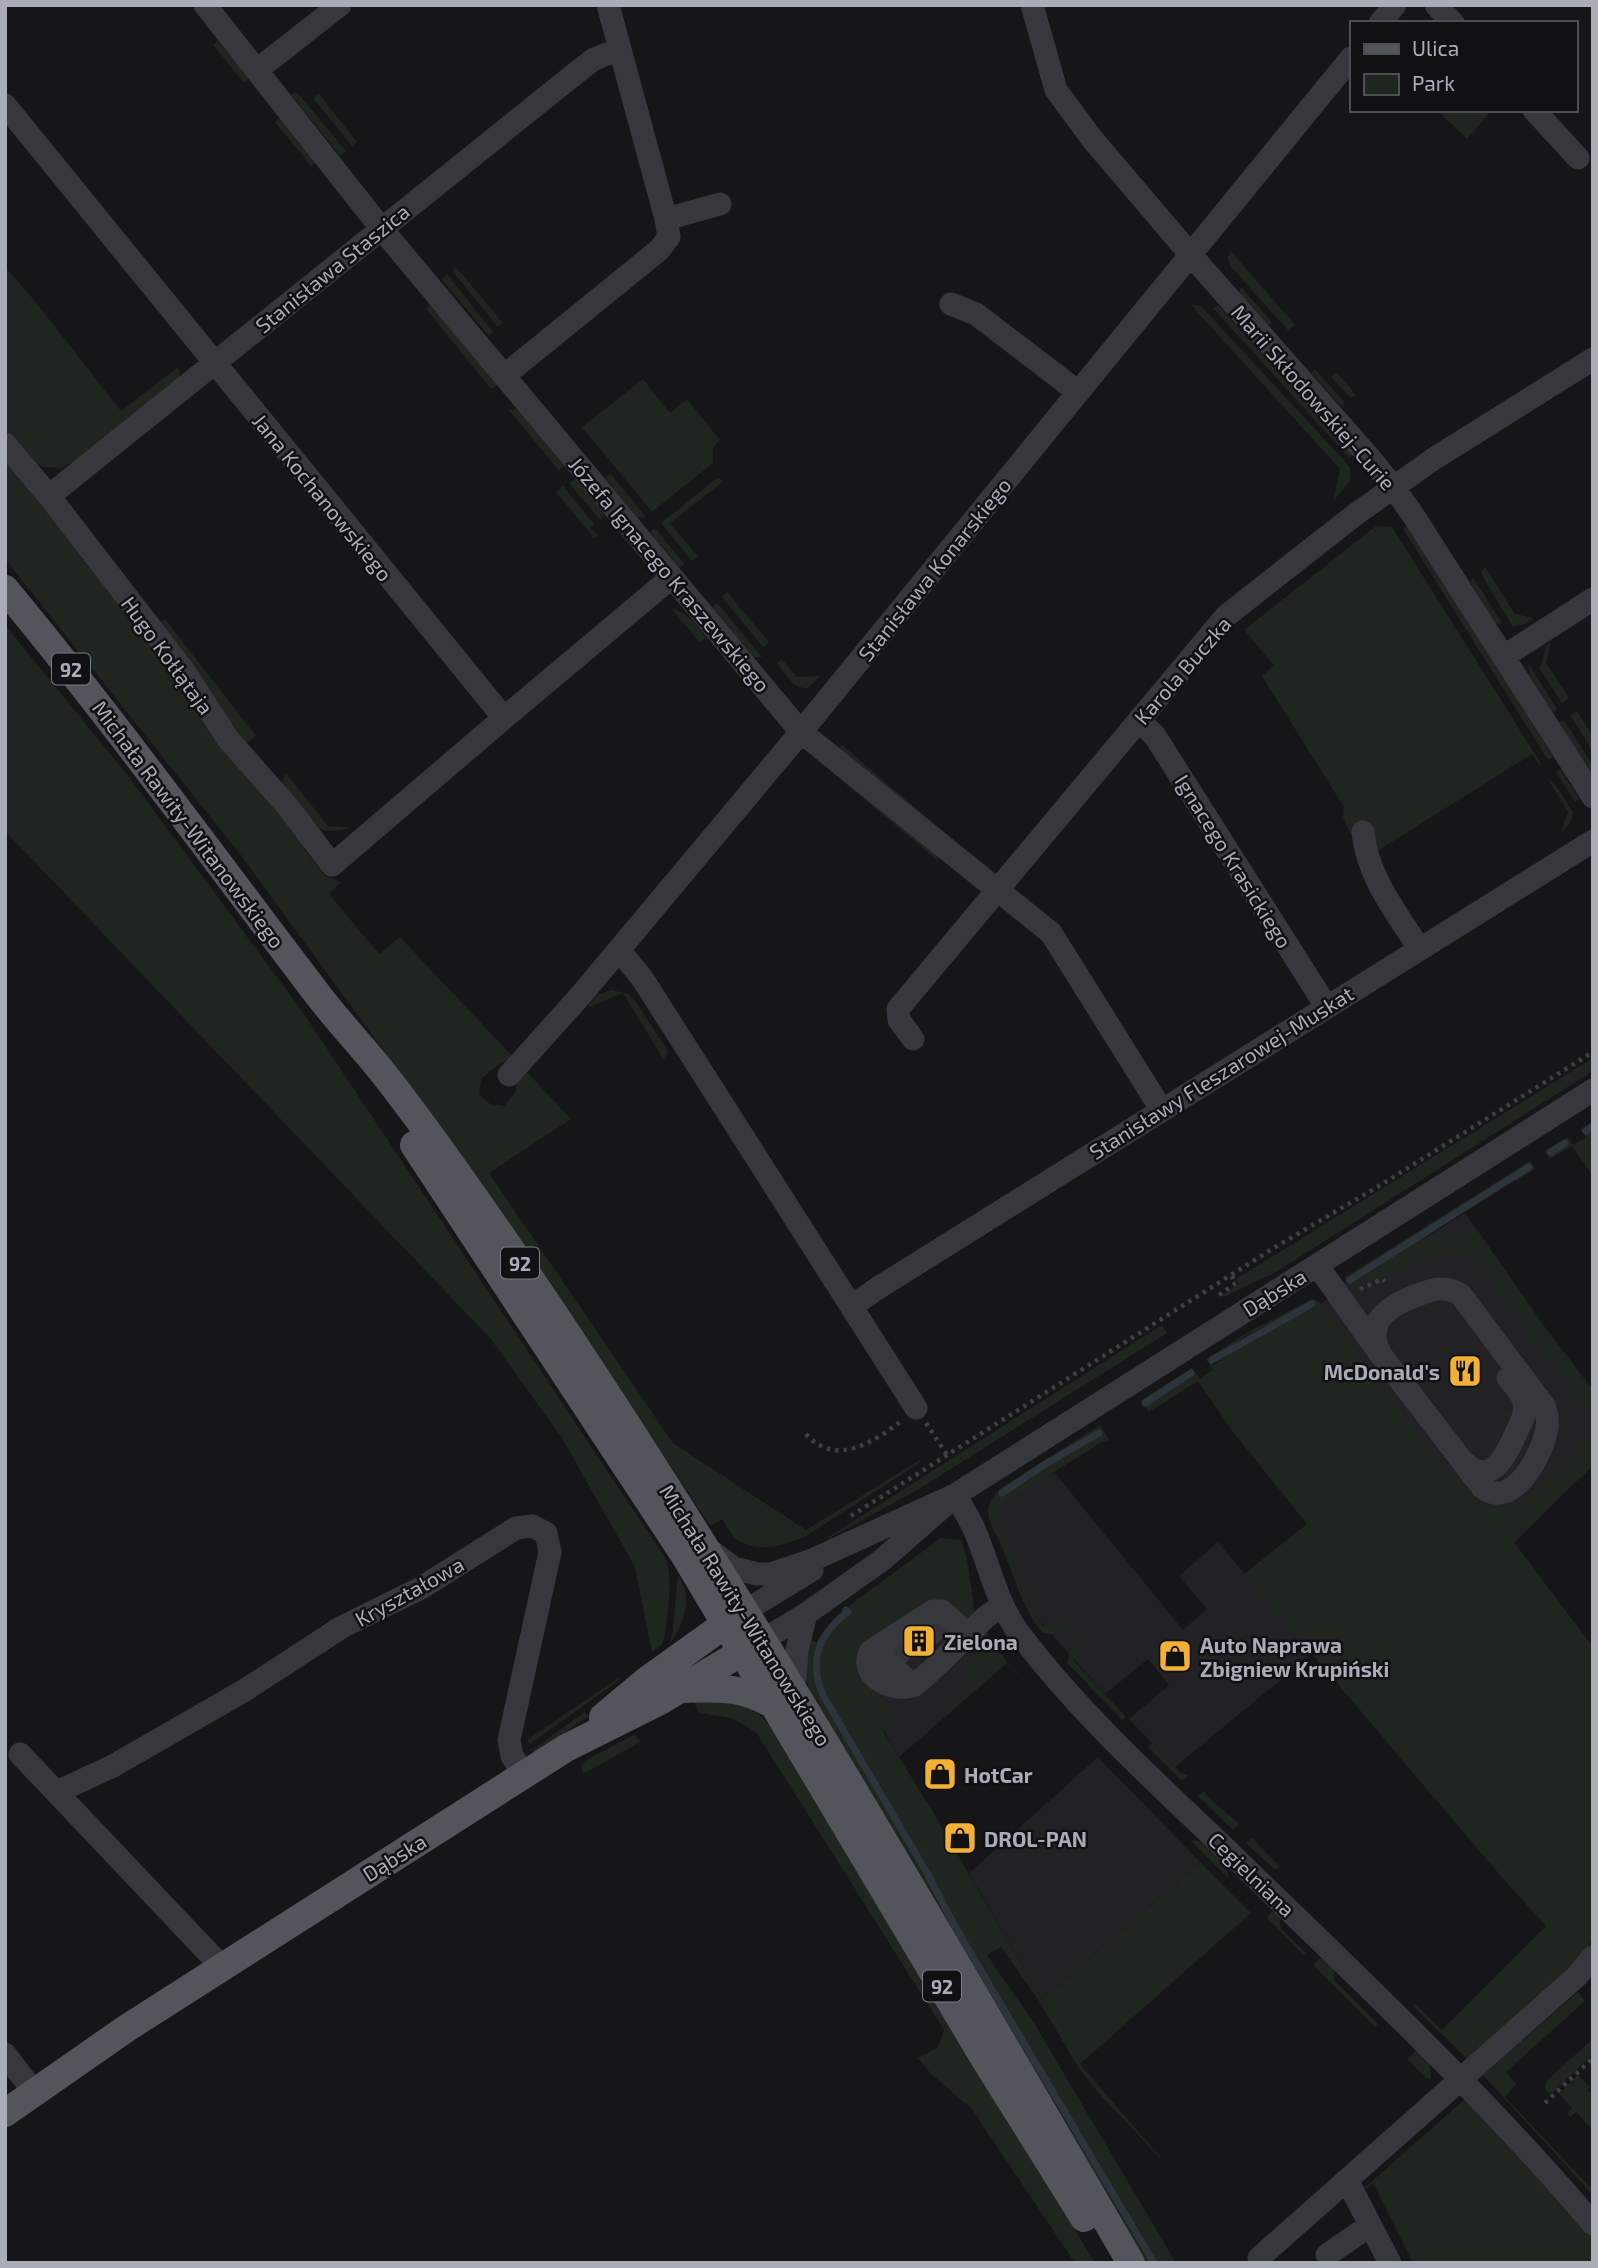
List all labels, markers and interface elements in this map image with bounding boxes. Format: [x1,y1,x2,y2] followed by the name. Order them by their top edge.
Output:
[1350,21,1577,112] legend
[1412,35,1459,60] text: Ulica
[1412,70,1455,95] text: Park
[250,198,414,338] street label: Stanisława Staszica
[1226,299,1401,495] street label: Marii Skłodowskiej-Curie
[248,408,398,586] street label: Jana Kochanowskiego
[564,451,776,697] street label: Józefa Ignacego Kraszewskiego
[852,472,1016,666] street label: Stanisława Konarskiego
[116,591,219,720] street label: Hugo Kołłątaja
[1128,611,1236,729] street label: Karola Buczka
[52,654,90,684] road number: 92
[88,695,290,953] street label: Michała Rawity-Witanowskiego
[1170,770,1298,952] street label: Ignacego Krasickiego
[1084,980,1358,1165] street label: Stanisławy Fleszarowej-Muskat
[501,1247,539,1278] road number: 92
[1238,1263,1310,1321] street label: Dąbska
[1446,1352,1484,1390] restaurant icon: McDonald's
[1324,1359,1440,1384] place label: McDonald's
[655,1480,837,1750] street label: Michała Rawity-Witanowskiego
[350,1551,468,1631] street label: Kryształowa
[900,1622,938,1660] building icon: Zielona
[944,1629,1018,1654] place label: Zielona
[1200,1632,1389,1681] place label: Auto Naprawa Zbigniew Krupiński
[1156,1637,1194,1675] shop icon: Auto Naprawa Zbigniew Krupiński
[921,1755,959,1793] shop icon: HotCar
[964,1762,1033,1787] place label: HotCar
[941,1819,979,1857] shop icon: DROL-PAN
[984,1826,1087,1851] place label: DROL-PAN
[1204,1827,1300,1921] street label: Cegielniana
[358,1828,430,1886] street label: Dąbska
[923,1970,961,2002] road number: 92

